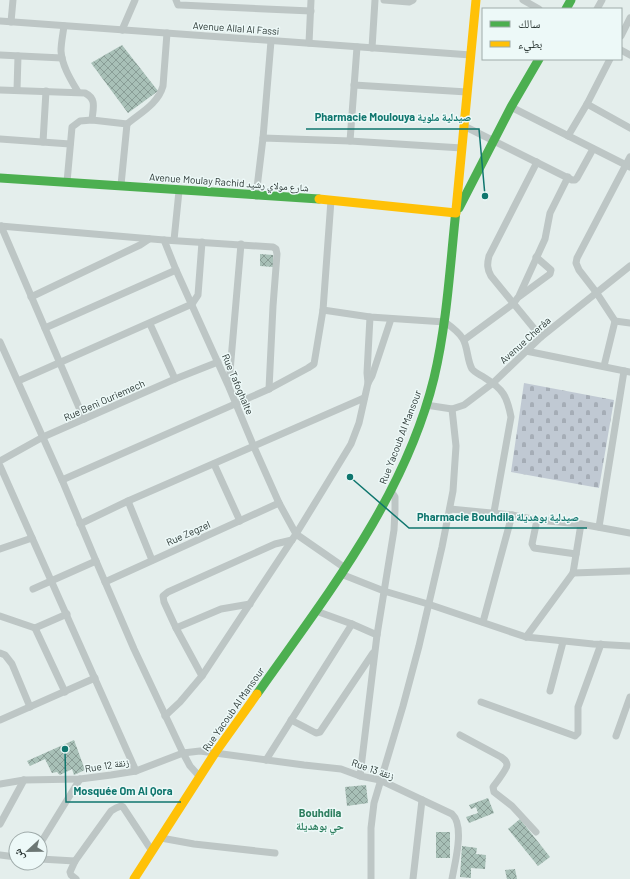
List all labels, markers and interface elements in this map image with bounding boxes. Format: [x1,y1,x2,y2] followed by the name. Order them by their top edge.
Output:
[482,8,622,60] legend
[518,16,540,30] text: سالك
[192,19,280,37] street label: Avenue Allal Al Fassi
[518,36,542,54] text: بطيء
[306,106,479,129] callout: Pharmacie Moulouya صيدلية ملوية
[315,110,471,124] text: Pharmacie Moulouya صيدلية ملوية
[149,170,310,196] street label: Avenue Moulay Rachid شارع مولاي رشيد
[497,314,553,366] street label: Avenue Cherâa
[220,352,256,416] street label: Rue Tafoghalte
[62,377,146,423] street label: Rue Beni Ouriemech
[377,388,424,486] street label: Rue Yacoub Al Mansour
[409,505,587,528] callout: Pharmacie Bouhdila صيدلية بوهديلة
[417,510,579,524] text: Pharmacie Bouhdila صيدلية بوهديلة
[164,518,212,548] street label: Rue Zegzel
[199,664,267,753] street label: Rue Yacoub Al Mansour
[84,756,130,774] street label: Rue 12 زنقة
[350,756,396,782] street label: Rue 13 زنقة
[66,779,181,802] callout: Mosquée Om Al Qora
[73,784,173,797] text: Mosquée Om Al Qora
[296,806,344,834] district label: Bouhdila حي بوهديلة
[8,831,48,871] north arrow
[10,846,28,863] text: ش

